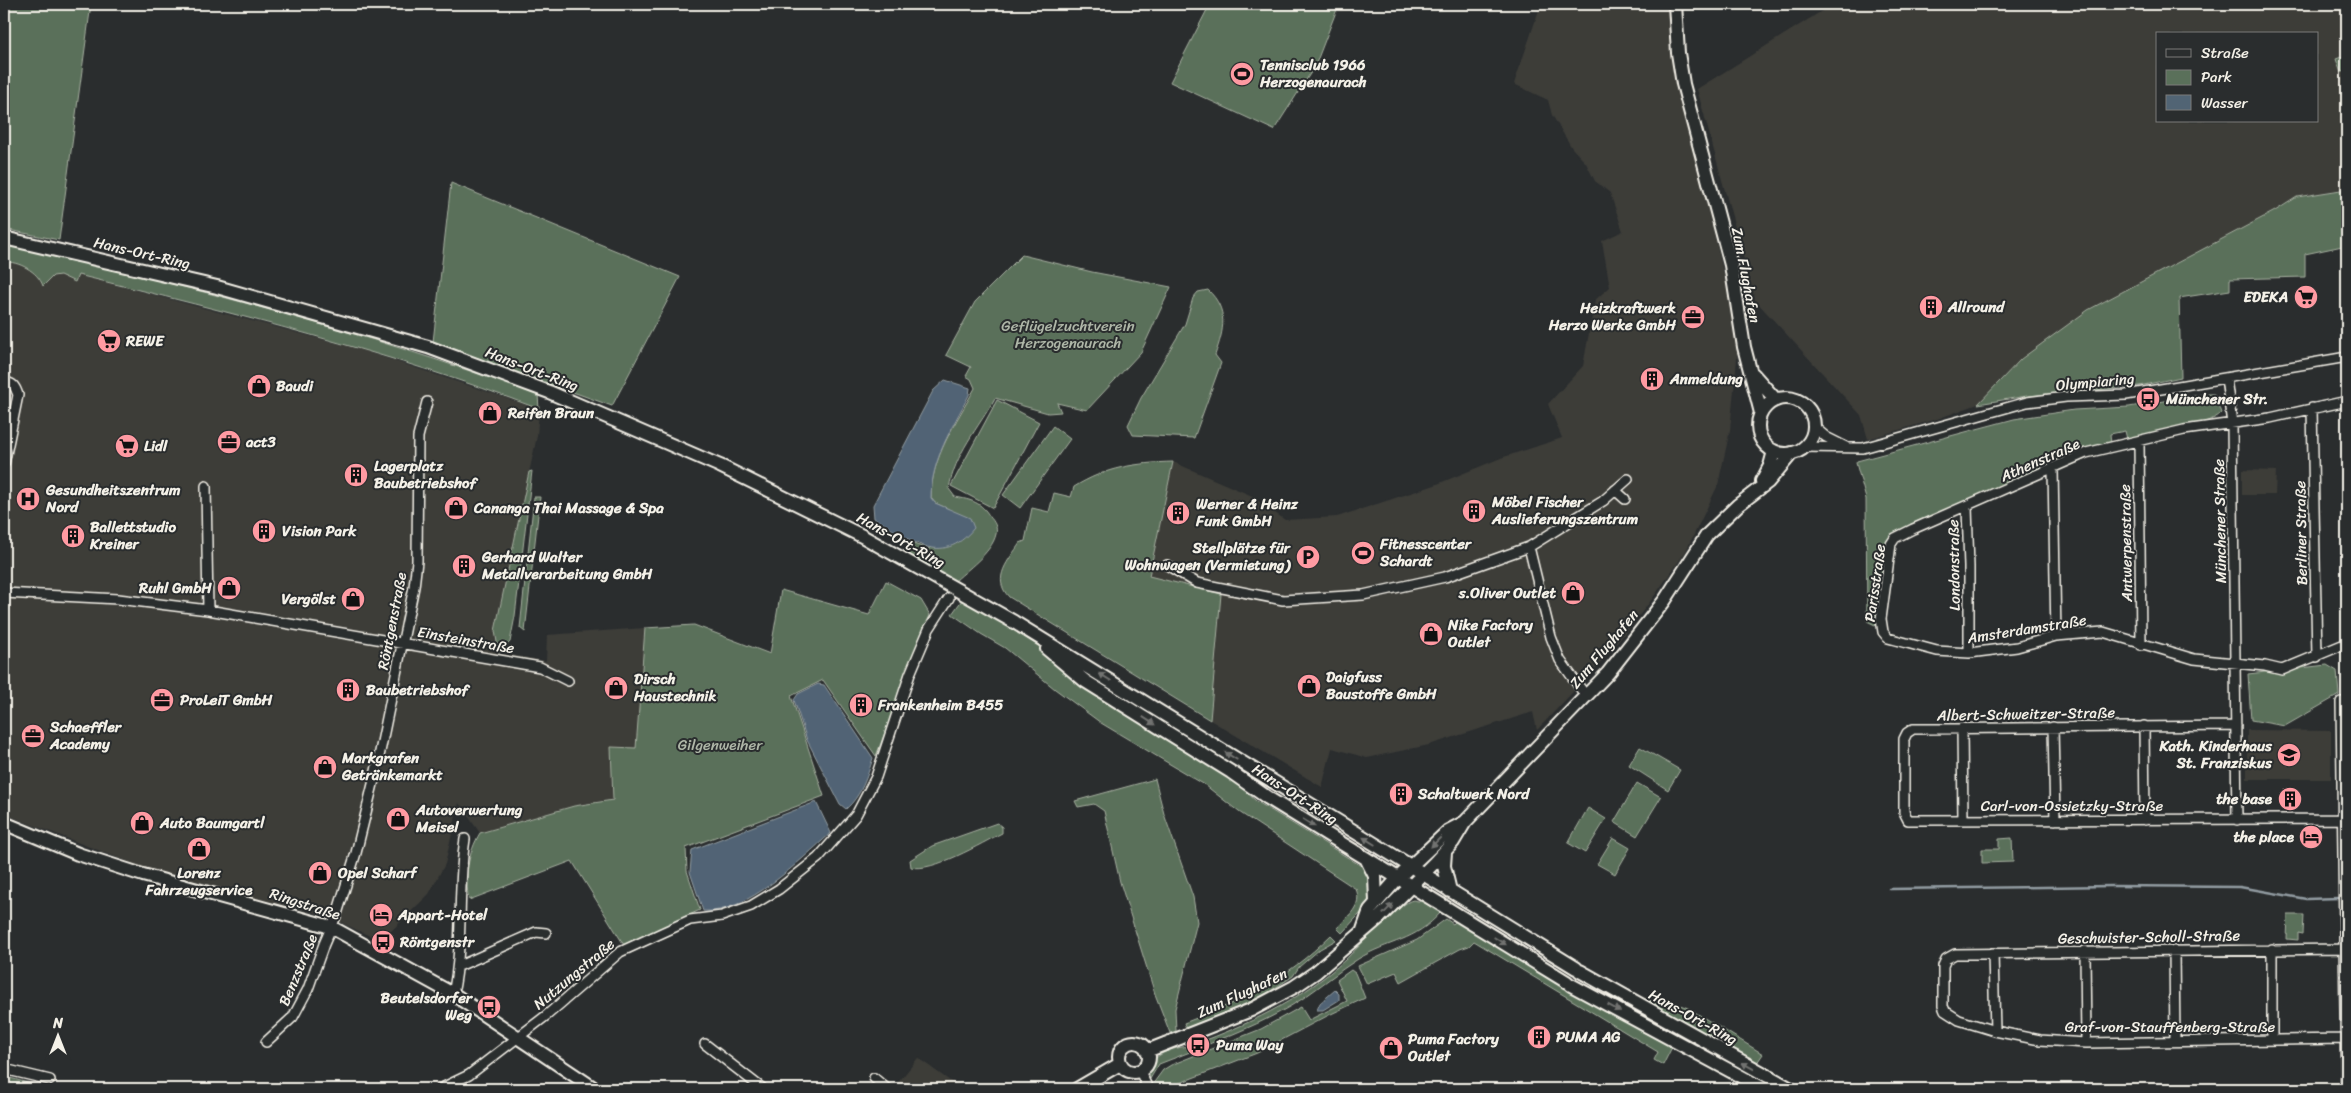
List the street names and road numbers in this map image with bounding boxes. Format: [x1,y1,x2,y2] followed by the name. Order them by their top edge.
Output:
[1724,225,1768,325] street label: Zum Flughafen
[91,229,193,277] street label: Hans-Ort-Ring
[481,339,583,399] street label: Hans-Ort-Ring
[2055,366,2136,398] street label: Olympiaring
[1995,431,2084,490] street label: Athenstraße
[2206,458,2234,583] street label: Münchener Straße
[2287,480,2315,586] street label: Berliner Straße
[2112,484,2140,603] street label: Antwerpenstraße
[852,505,950,575] street label: Hans-Ort-Ring
[1940,519,1968,611] street label: Londonstraße
[1857,542,1893,624] street label: Parisstraße
[370,570,414,672] street label: Röntgenstraße
[1563,603,1645,695] street label: Zum Flughafen
[1965,607,2089,651] street label: Amsterdamstraße
[415,619,517,661] street label: Einsteinstraße
[1936,699,2116,729] street label: Albert-Schweitzer-Straße
[1247,756,1343,832] street label: Hans-Ort-Ring
[1981,793,2164,819] street label: Carl-von-Ossietzky-Straße
[266,880,344,928] street label: Ringstraße
[2058,922,2241,952] street label: Geschwister-Scholl-Straße
[271,930,325,1010] street label: Benzstraße
[527,932,621,1016] street label: Nutzungstraße
[1192,961,1292,1025] street label: Zum Flughafen
[1644,982,1742,1052] street label: Hans-Ort-Ring
[2065,1014,2276,1040] street label: Graf-von-Stauffenberg-Straße

